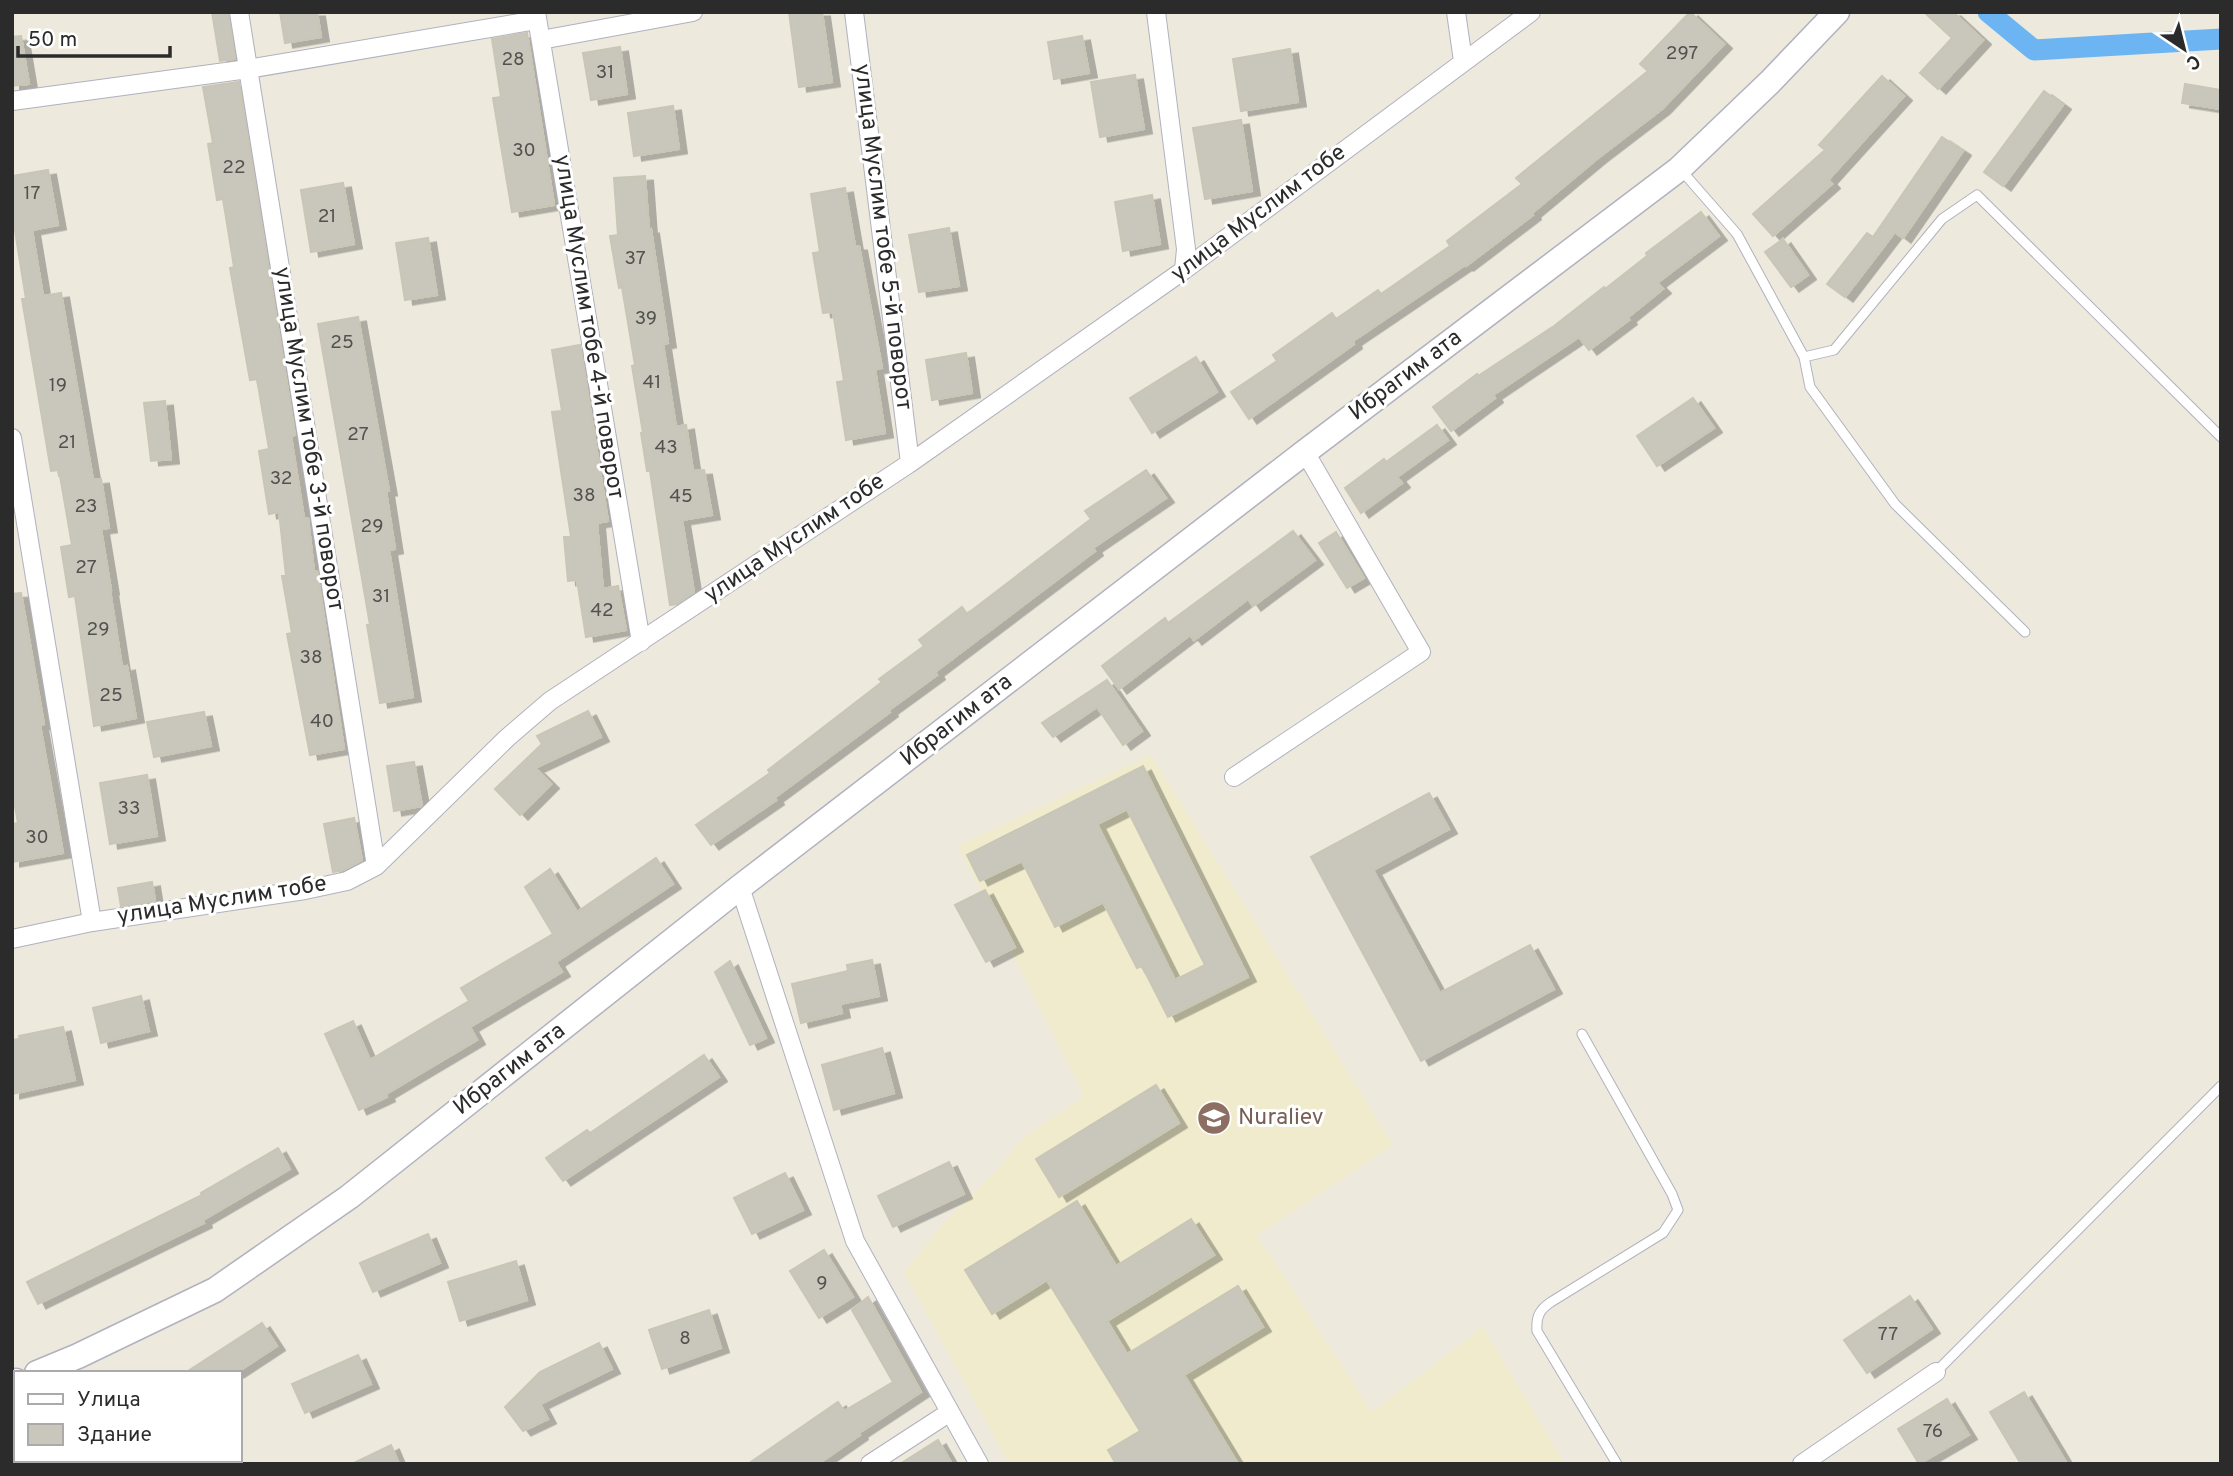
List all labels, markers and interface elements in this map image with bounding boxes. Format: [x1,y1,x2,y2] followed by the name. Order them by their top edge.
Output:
[18,14,170,58] scale bar
[2149,14,2219,84] north arrow
[28,27,77,54] text: 50 m
[1666,42,1698,66] house number: 297
[501,48,525,72] house number: 28
[2181,48,2204,75] text: С
[596,61,614,85] house number: 31
[846,62,918,412] street label: улица Муслим тобе 5-й поворот
[512,139,536,163] house number: 30
[1166,139,1352,289] street label: улица Муслим тобе
[546,153,630,501] street label: улица Муслим тобе 4-й поворот
[222,156,246,180] house number: 22
[24,182,41,206] house number: 17
[318,205,336,229] house number: 21
[624,247,646,271] house number: 37
[266,265,350,613] street label: улица Муслим тобе 3-й поворот
[635,307,657,331] house number: 39
[1344,324,1468,428] street label: Ибрагим ата
[330,331,354,355] house number: 25
[643,371,661,395] house number: 41
[49,374,67,398] house number: 19
[347,423,369,447] house number: 27
[58,431,76,455] house number: 21
[654,436,678,460] house number: 43
[270,467,292,491] house number: 32
[699,468,891,610] street label: улица Муслим тобе
[572,484,596,508] house number: 38
[669,485,693,509] house number: 45
[74,495,98,519] house number: 23
[361,515,383,539] house number: 29
[75,556,97,580] house number: 27
[372,585,390,609] house number: 31
[590,599,614,623] house number: 42
[87,618,109,642] house number: 29
[299,646,323,670] house number: 38
[895,668,1019,774] street label: Ибрагим ата
[99,684,123,708] house number: 25
[310,710,334,734] house number: 40
[118,797,140,821] house number: 33
[25,826,49,850] house number: 30
[115,870,329,932] street label: улица Муслим тобе
[448,1017,572,1123] street label: Ибрагим ата
[1195,1099,1233,1137] school or university icon: Nuraliev
[1238,1104,1324,1133] place label: Nuraliev
[816,1272,828,1296] house number: 9
[1878,1323,1898,1347] house number: 77
[679,1327,691,1351] house number: 8
[14,1371,242,1462] legend
[77,1387,141,1414] text: Улица
[1923,1420,1943,1444] house number: 76
[77,1422,152,1449] text: Здание

